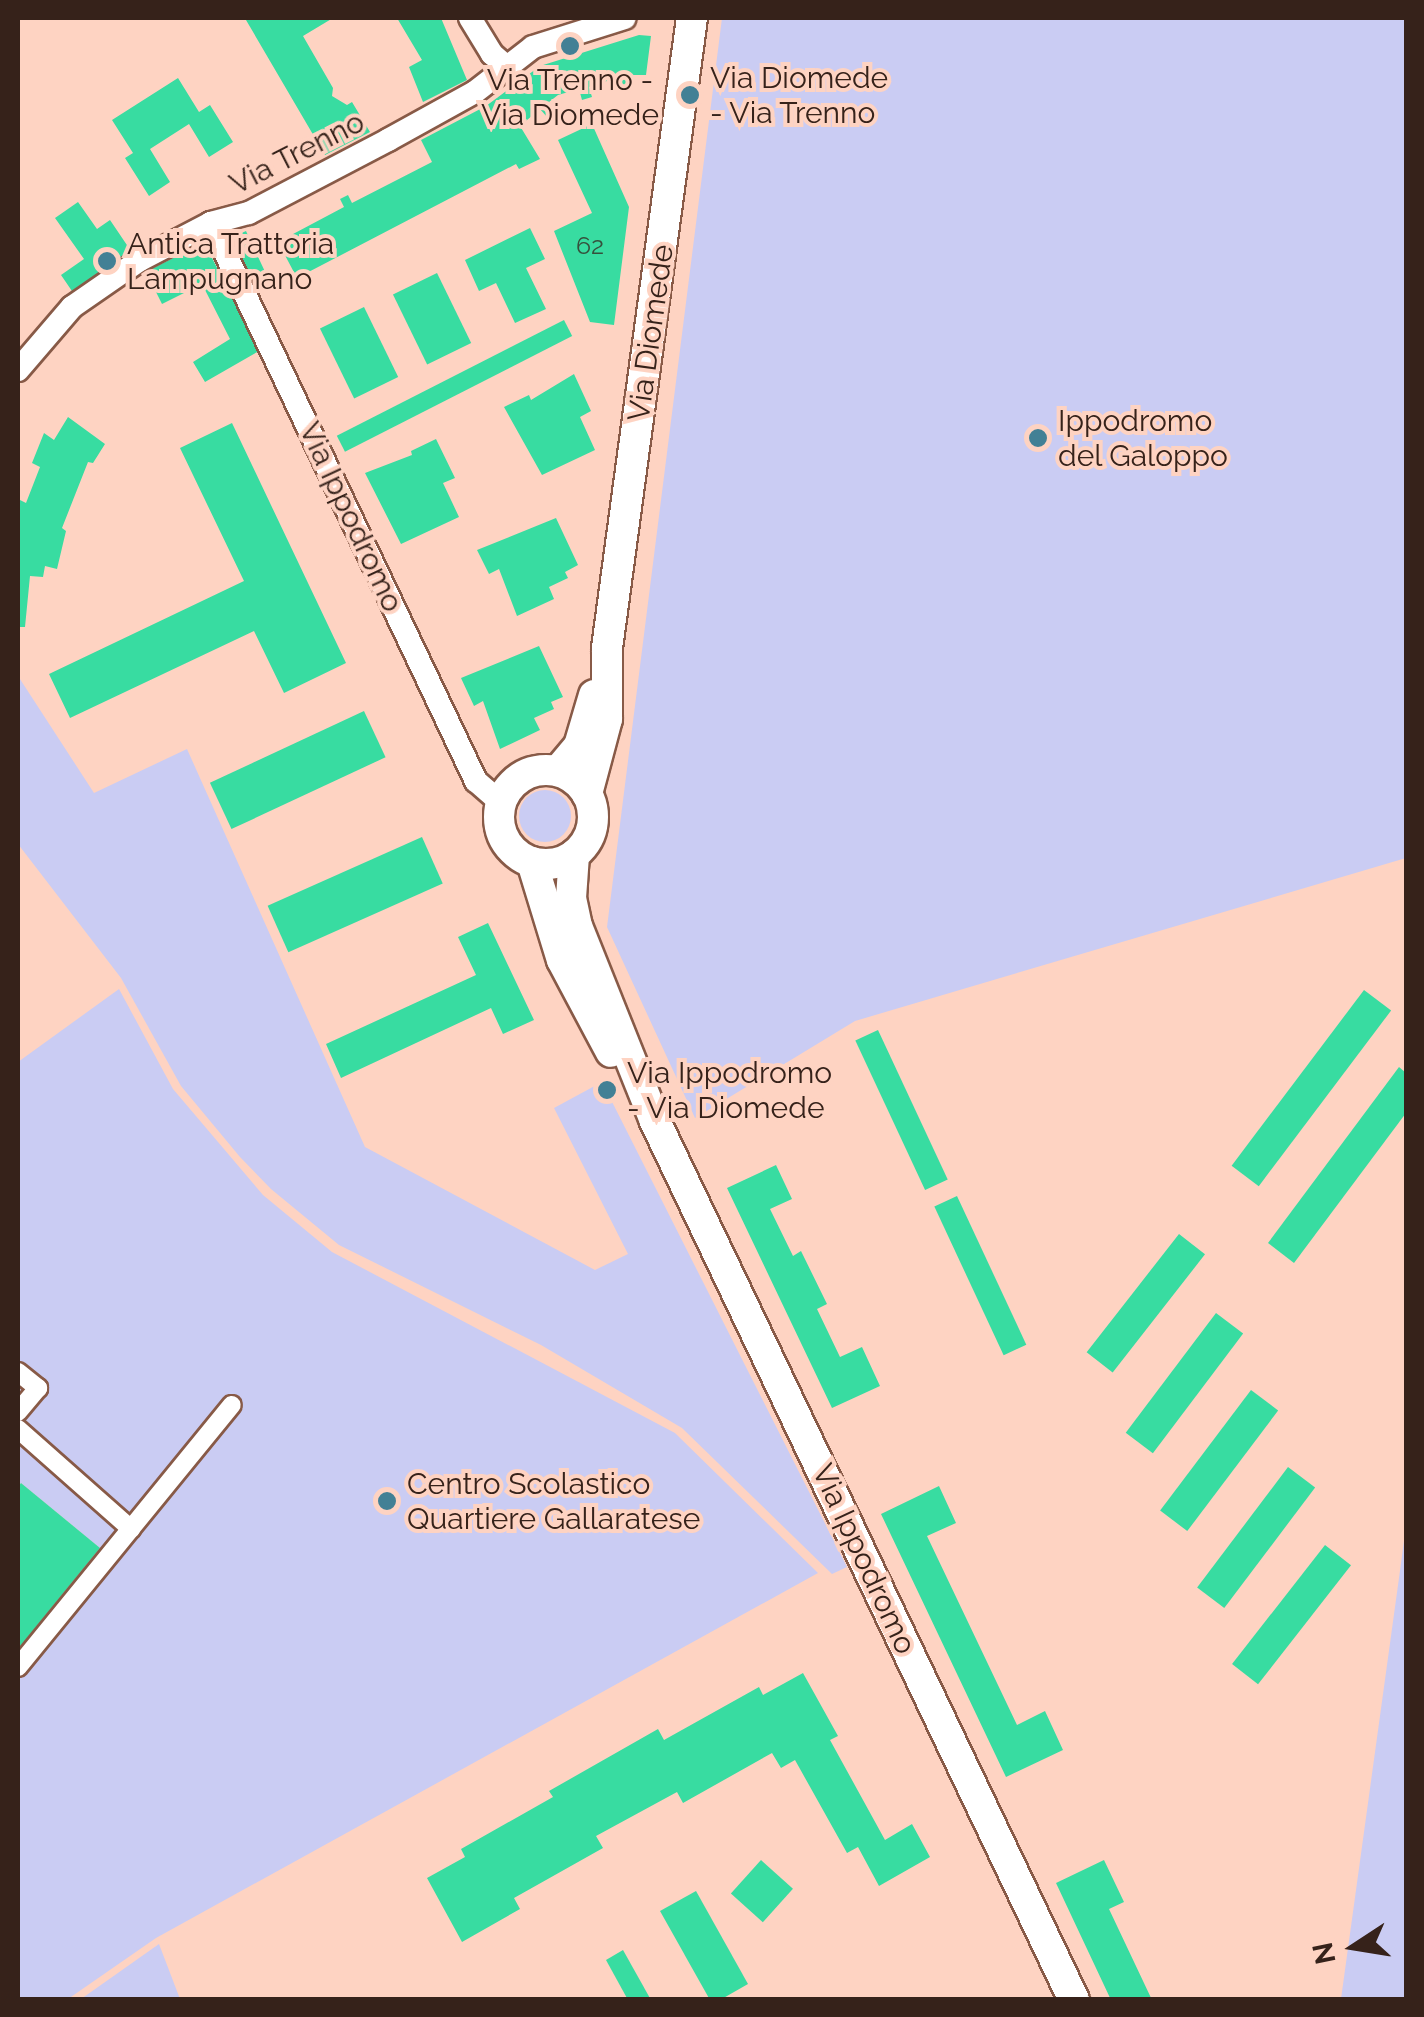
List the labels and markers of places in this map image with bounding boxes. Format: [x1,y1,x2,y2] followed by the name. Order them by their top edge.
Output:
[559,35,581,57] marker: Via Trenno - Via Diomede
[710,60,888,130] place label: Via Diomede - Via Trenno
[481,62,659,132] place label: Via Trenno - Via Diomede
[679,84,701,106] marker: Via Diomede - Via Trenno
[127,226,335,296] place label: Antica Trattoria Lampugnano
[96,250,118,272] marker: Antica Trattoria Lampugnano
[1058,403,1229,474] place label: Ippodromo del Galoppo
[1027,427,1049,449] marker: Ippodromo del Galoppo
[627,1055,832,1126] place label: Via Ippodromo - Via Diomede
[596,1079,618,1101] marker: Via Ippodromo - Via Diomede
[407,1466,700,1536] place label: Centro Scolastico Quartiere Gallaratese
[376,1490,398,1512] marker: Centro Scolastico Quartiere Gallaratese

